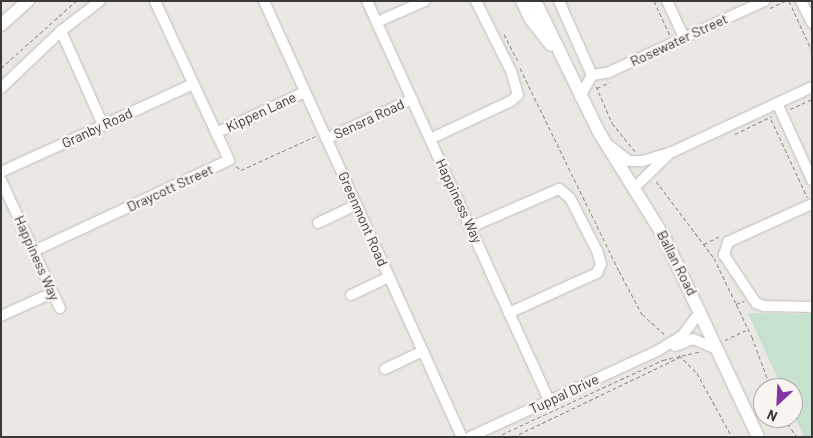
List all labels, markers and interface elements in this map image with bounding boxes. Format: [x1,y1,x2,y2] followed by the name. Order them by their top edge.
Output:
[628,10,730,70] street label: Rosewater Street
[223,88,299,136] street label: Kippen Lane
[331,95,407,143] street label: Sensra Road
[59,104,135,152] street label: Granby Road
[432,156,486,246] street label: Happiness Way
[124,161,216,215] street label: Draycott Street
[335,169,391,269] street label: Greenmont Road
[11,213,63,303] street label: Happiness Way
[653,228,701,298] street label: Ballan Road
[527,371,601,417] street label: Tuppal Drive
[753,378,803,428] north arrow
[764,406,780,426] text: N

